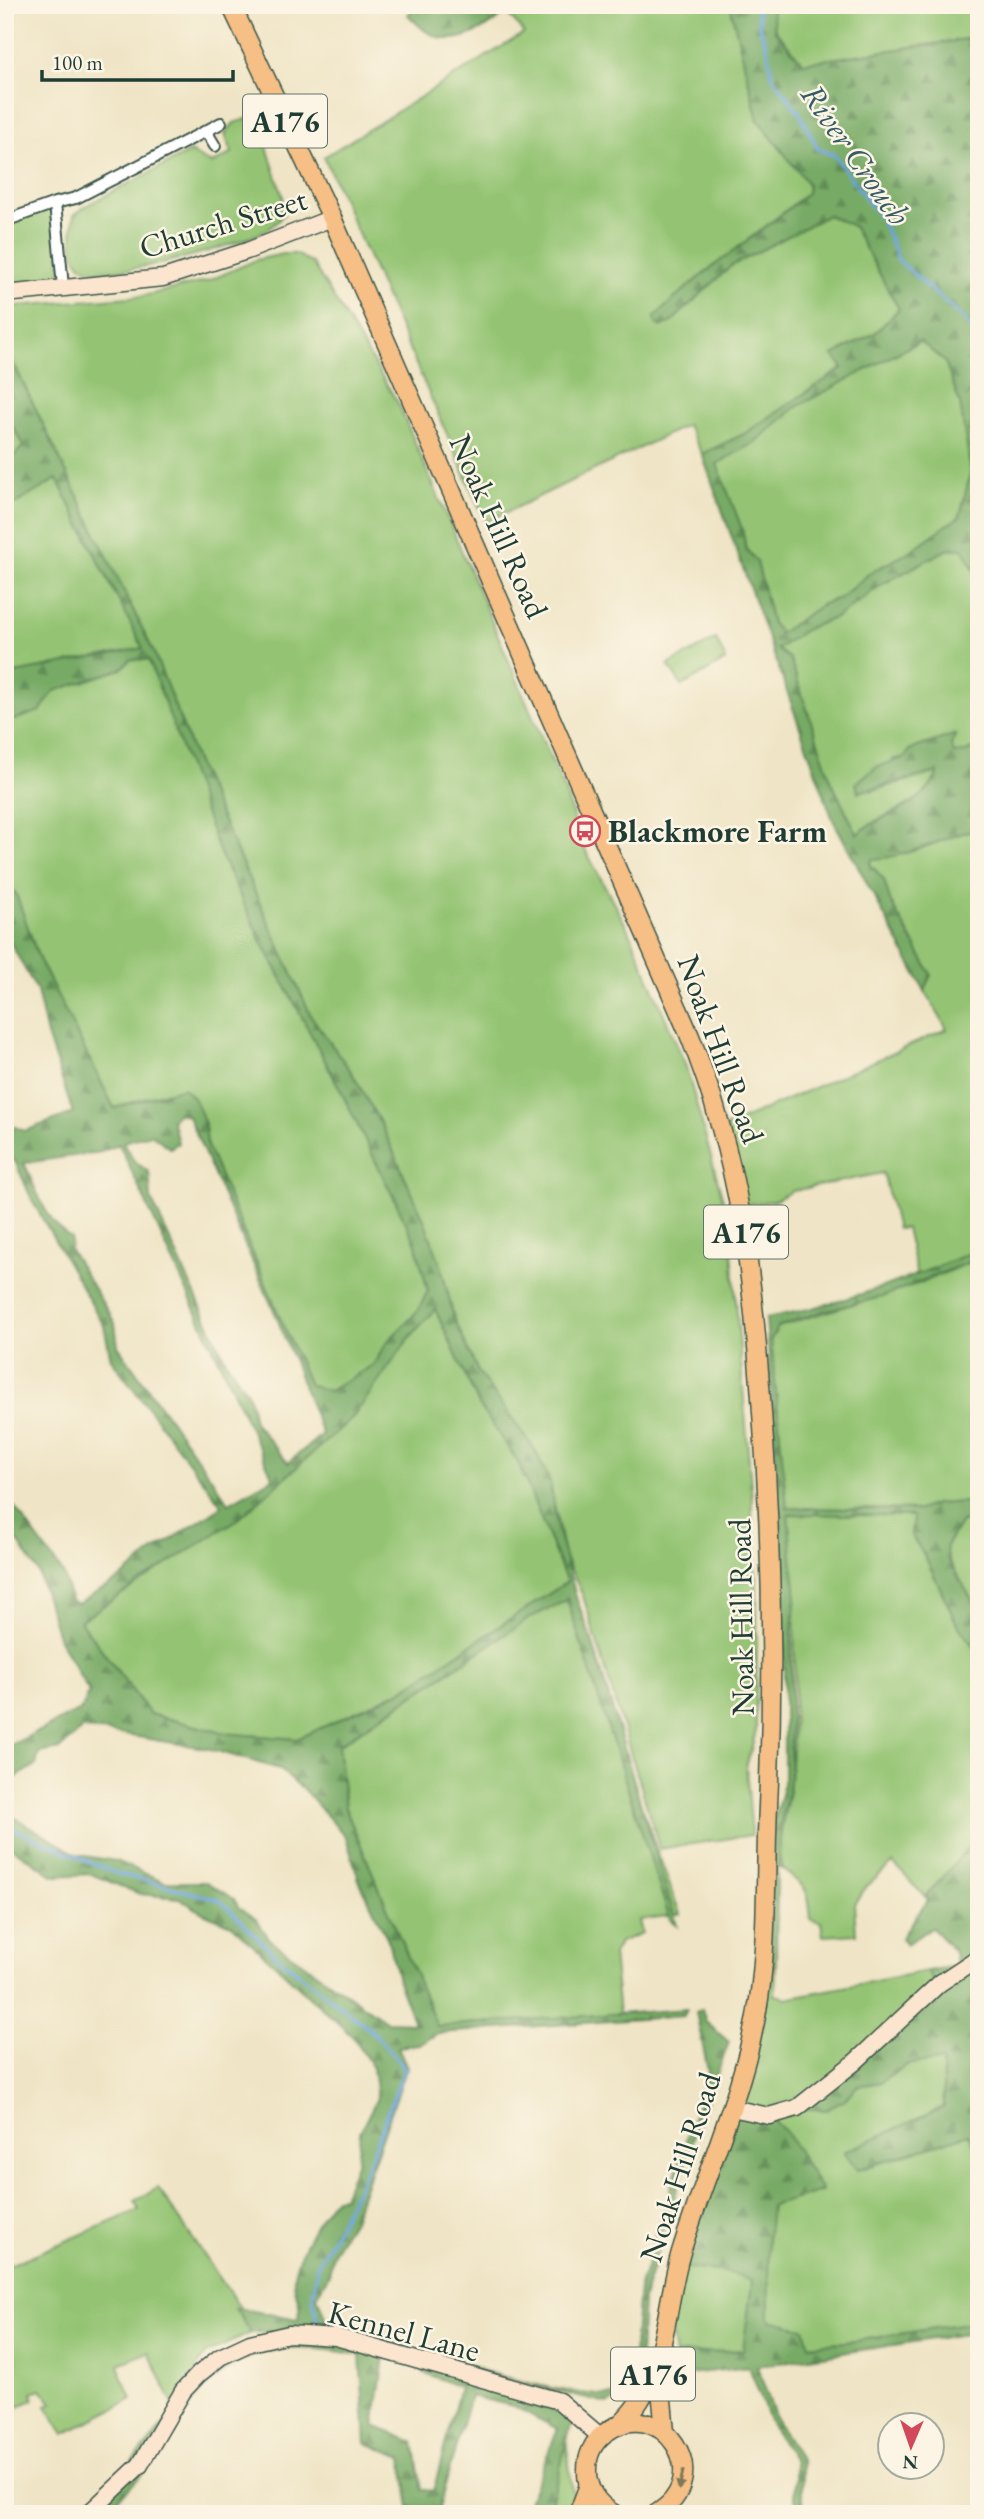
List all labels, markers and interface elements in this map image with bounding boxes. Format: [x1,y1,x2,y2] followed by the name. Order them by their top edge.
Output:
[42,38,233,82] scale bar
[52,49,103,76] text: 100 m
[791,74,921,234] water label: River Crouch
[243,94,327,148] road number: A176
[134,178,312,268] street label: Church Street
[440,427,559,625] street label: Noak Hill Road
[608,810,827,852] place label: Blackmore Farm
[568,814,602,848] bus stop icon: Blackmore Farm
[668,949,775,1150] street label: Noak Hill Road
[704,1206,788,1258] road number: A176
[718,1517,764,1716] street label: Noak Hill Road
[630,2066,731,2267] street label: Noak Hill Road
[323,2291,485,2371] street label: Kennel Lane
[611,2348,695,2400] road number: A176
[876,2410,946,2480] north arrow
[902,2450,919,2475] text: N
[675,2470,686,2492] one-way arrow

